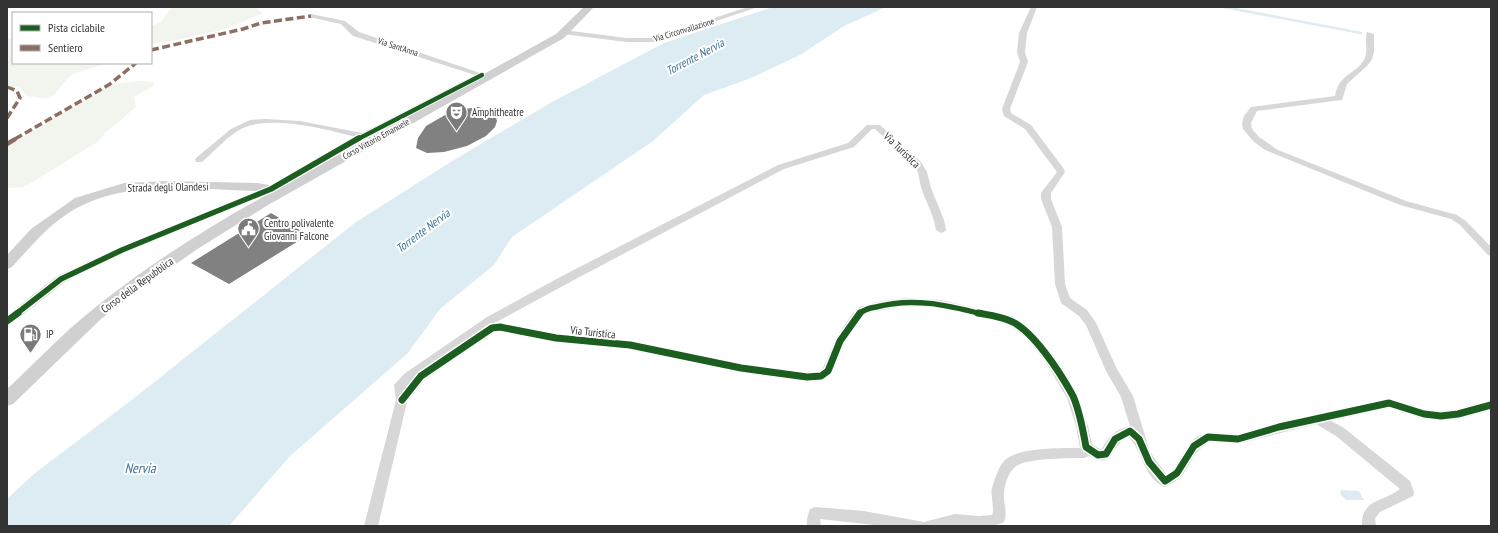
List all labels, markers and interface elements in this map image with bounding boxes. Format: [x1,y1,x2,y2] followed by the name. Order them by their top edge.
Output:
[12,12,152,64] legend
[651,15,716,44] street label: Via Circonvallazione
[48,20,105,35] text: Pista ciclabile
[376,34,420,58] street label: Via Sant'Anna
[663,34,727,78] water label: Torrente Nervia
[48,40,83,55] text: Sentiero
[443,99,469,132] theatre icon: Amphitheatre
[472,105,524,119] place label: Amphitheatre
[340,116,411,161] street label: Corso Vittorio Emanuele
[880,128,923,171] street label: Via Turistica
[127,179,209,195] street label: Strada degli Olandesi
[393,205,454,256] water label: Torrente Nervia
[236,216,262,249] public building icon: Centro polivalente Giovanni Falcone
[264,216,334,243] place label: Centro polivalente Giovanni Falcone
[98,254,176,316] street label: Corso della Repubblica
[18,321,44,354] fuel station icon: IP
[569,323,616,341] street label: Via Turistica
[46,327,54,341] place label: IP
[124,459,157,477] water label: Nervia

